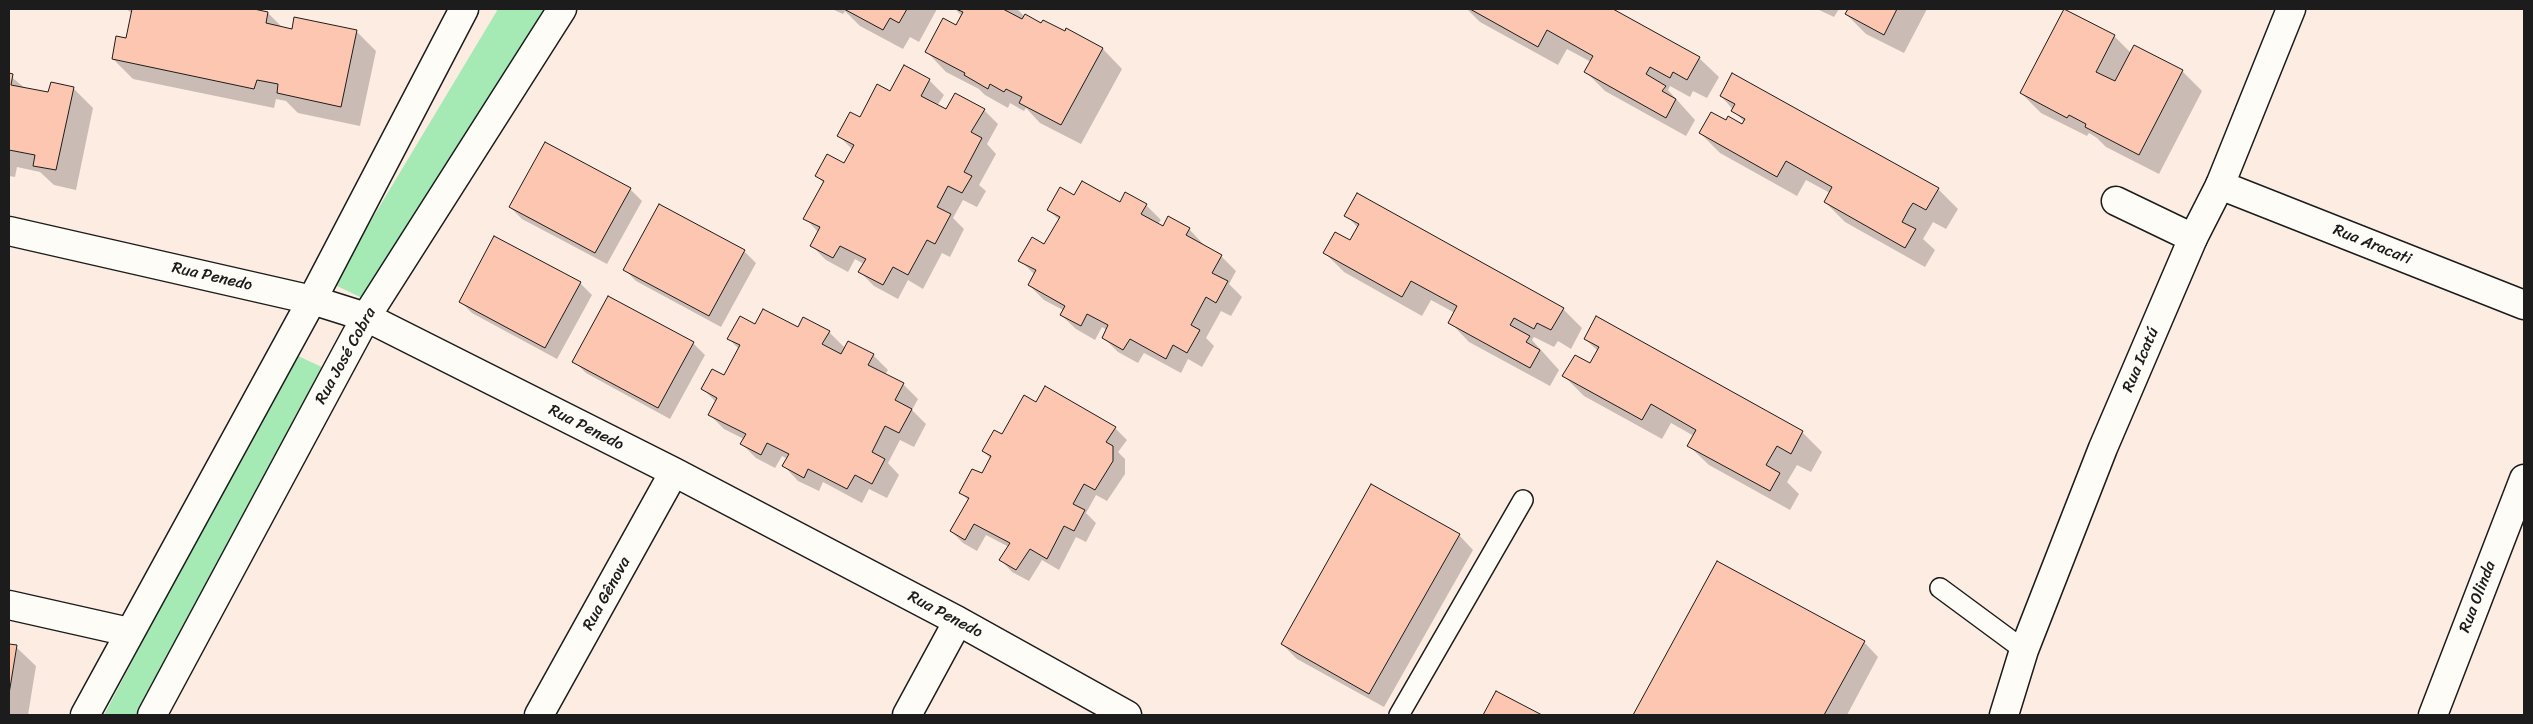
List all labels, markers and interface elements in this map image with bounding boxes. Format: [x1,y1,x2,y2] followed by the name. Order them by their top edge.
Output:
[2330,221,2414,269] street label: Rua Aracati
[170,258,254,296] street label: Rua Penedo
[312,304,380,408] street label: Rua José Cobra
[2119,325,2163,395] street label: Rua Icatú
[545,401,627,455] street label: Rua Penedo
[579,554,635,634] street label: Rua Gênova
[2456,559,2500,635] street label: Rua Olinda
[904,587,986,643] street label: Rua Penedo

